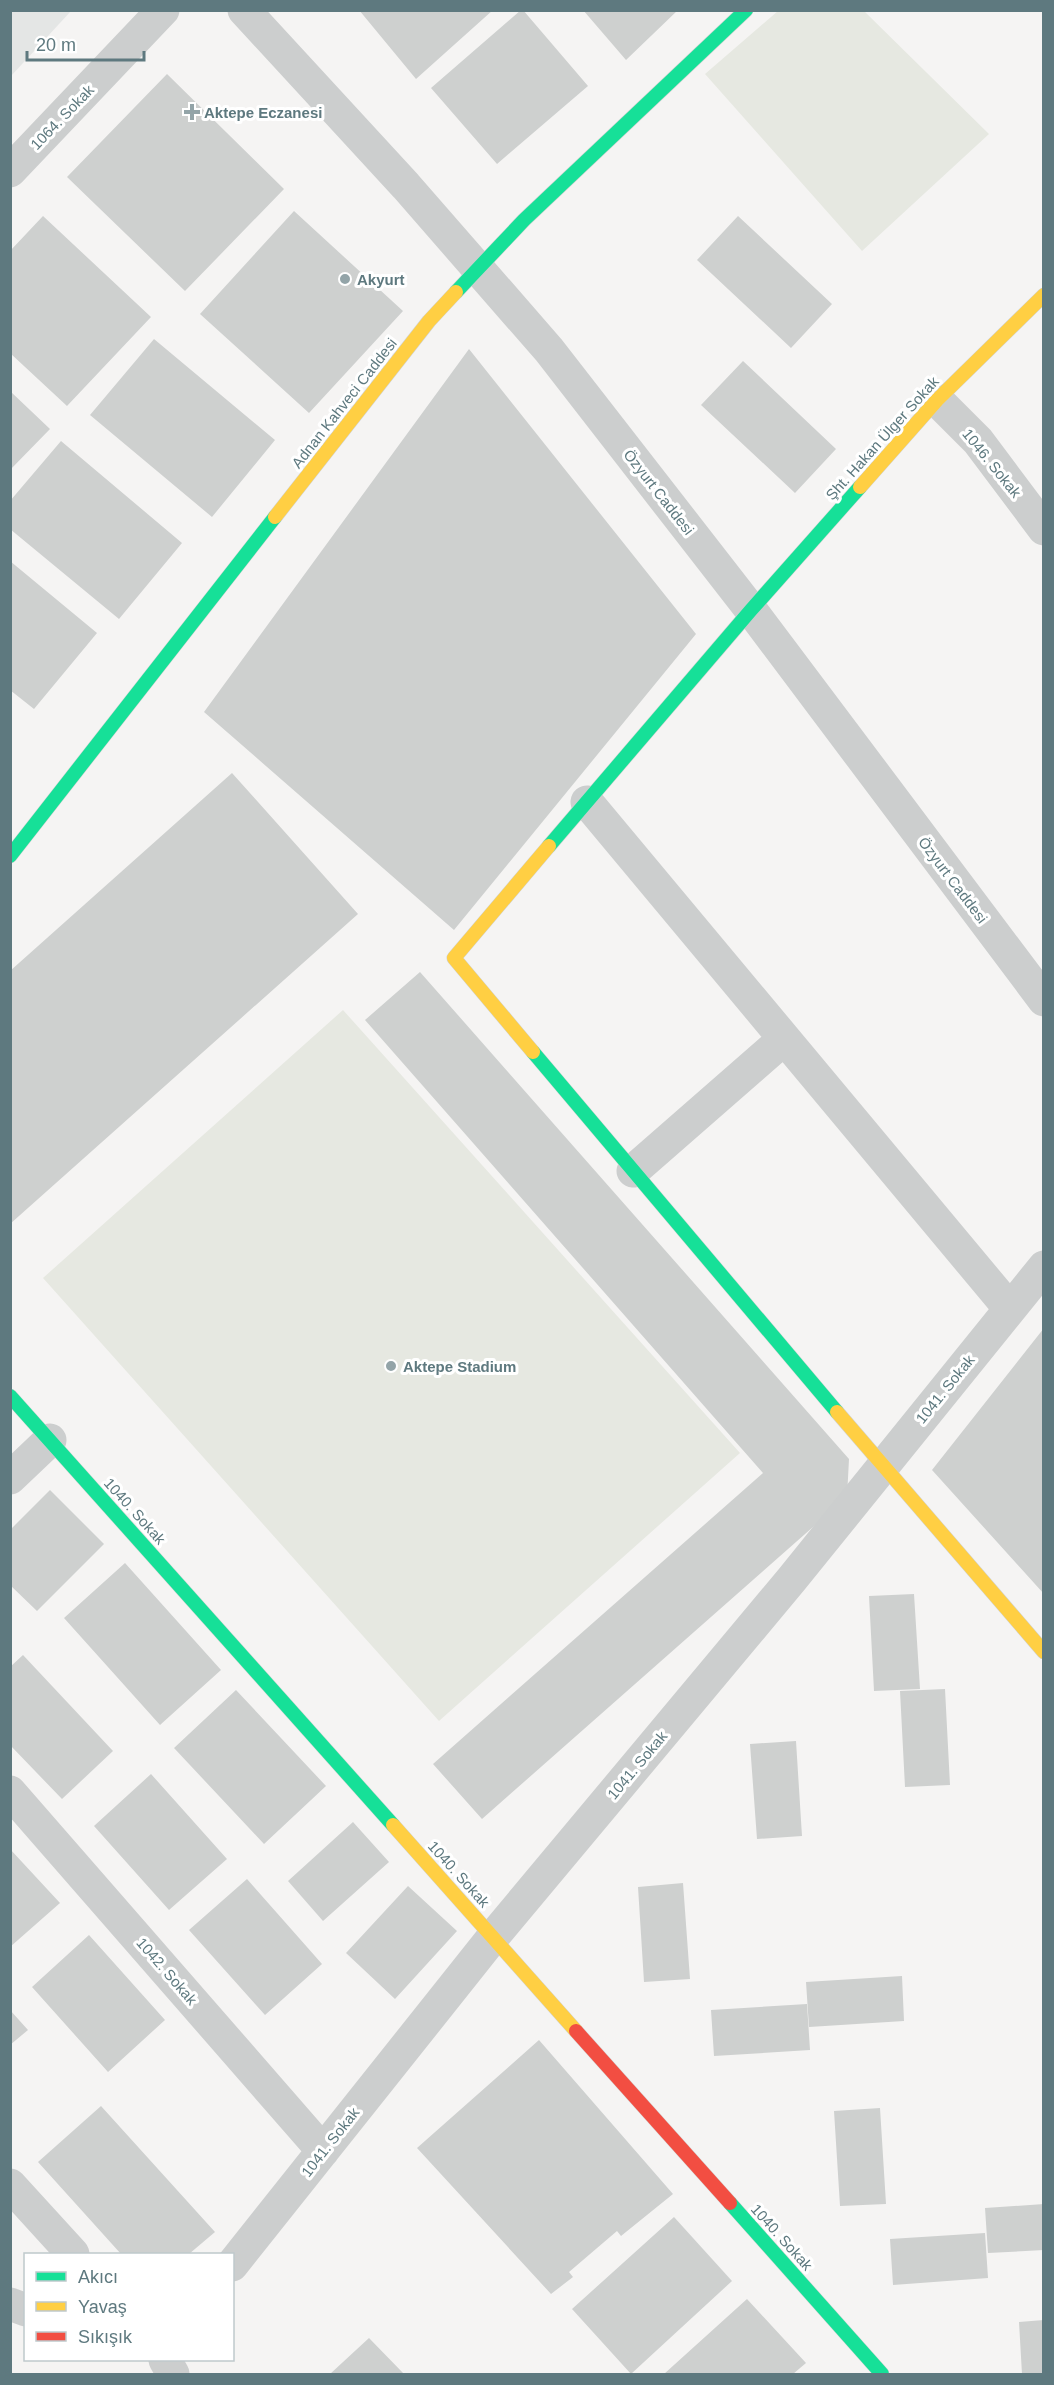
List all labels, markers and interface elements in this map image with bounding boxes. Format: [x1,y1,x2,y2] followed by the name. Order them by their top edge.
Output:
[27,24,144,62] scale bar
[36,35,76,55] text: 20 m
[27,81,97,153] street label: 1064. Sokak
[204,104,322,121] place label: Aktepe Eczanesi
[185,105,199,119] marker: Aktepe Eczanesi
[357,271,405,288] place label: Akyurt
[338,272,352,286] marker: Akyurt
[288,335,400,471] street label: Adnan Kahveci Caddesi
[822,372,942,503] street label: Şht. Hakan Ülger Sokak
[959,425,1025,501] street label: 1046. Sokak
[620,446,698,538] street label: Özyurt Caddesi
[915,834,991,926] street label: Özyurt Caddesi
[912,1351,978,1427] street label: 1041. Sokak
[403,1358,516,1375] place label: Aktepe Stadium
[384,1359,398,1373] marker: Aktepe Stadium
[101,1474,170,1548] street label: 1040. Sokak
[604,1727,671,1802] street label: 1041. Sokak
[425,1837,494,1911] street label: 1040. Sokak
[133,1934,201,2008] street label: 1042. Sokak
[298,2104,363,2180] street label: 1041. Sokak
[748,2200,817,2274] street label: 1040. Sokak
[24,2253,234,2361] legend
[78,2267,118,2287] text: Akıcı
[78,2297,127,2317] text: Yavaş
[78,2327,133,2347] text: Sıkışık

